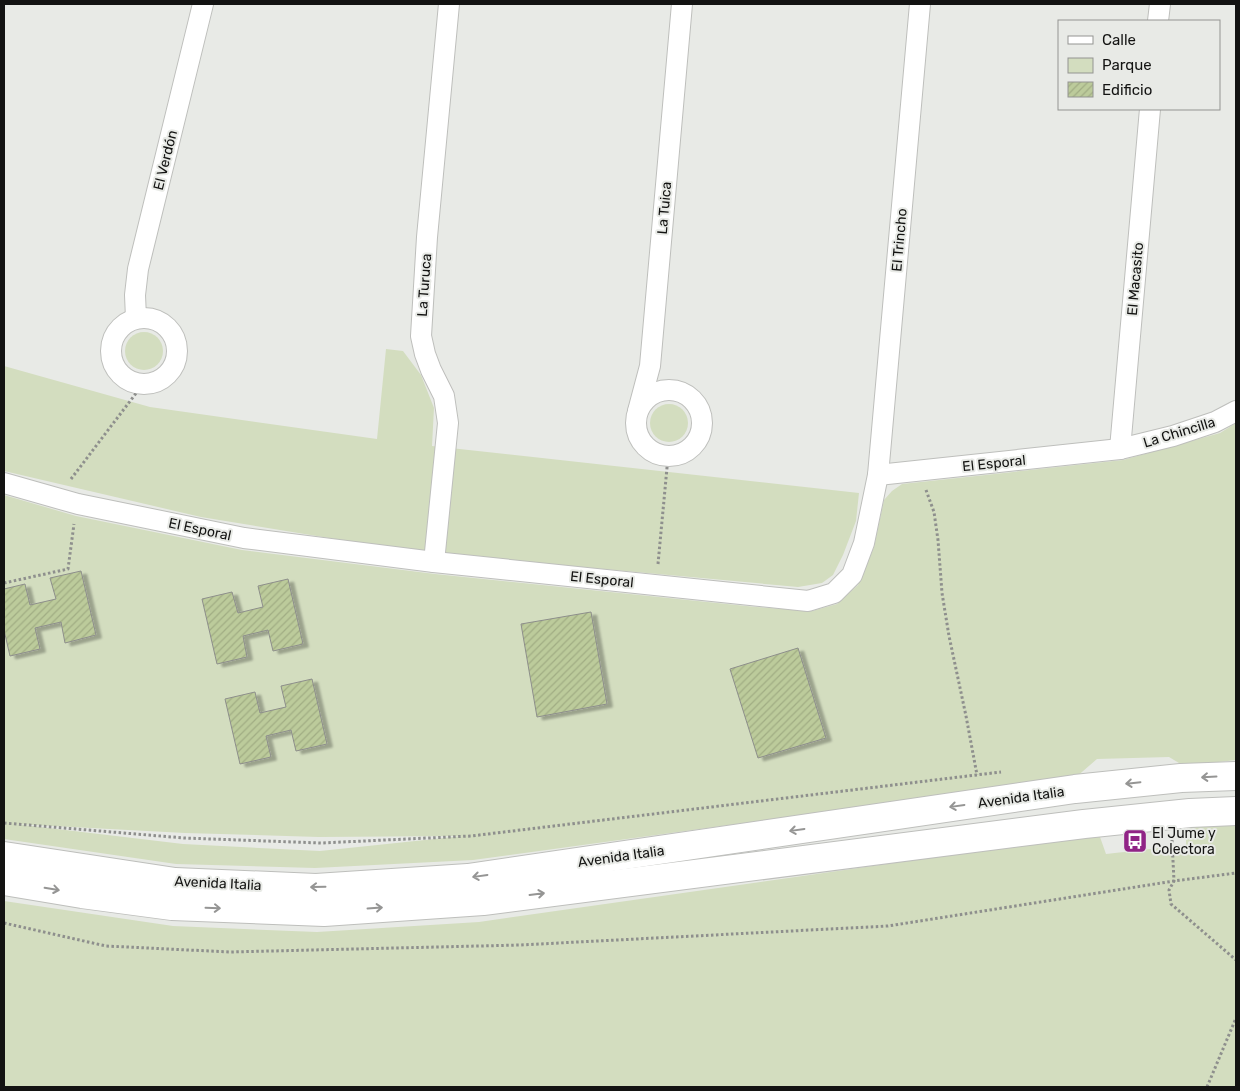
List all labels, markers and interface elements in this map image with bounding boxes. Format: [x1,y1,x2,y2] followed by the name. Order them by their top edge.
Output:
[1058,20,1220,110] legend
[1102,31,1136,49] text: Calle
[1102,56,1152,74] text: Parque
[1102,81,1152,99] text: Edificio
[150,128,181,192] street label: El Verdón
[654,181,675,235] street label: La Tuica
[888,208,911,272] street label: El Trincho
[1124,242,1147,316] street label: El Macasito
[414,253,435,317] street label: La Turuca
[1141,413,1217,451] street label: La Chincilla
[962,452,1027,475] street label: El Esporal
[167,515,233,544] street label: El Esporal
[569,568,634,591] street label: El Esporal
[1201,772,1218,782] one-way arrow
[1125,778,1141,787] one-way arrow
[977,783,1065,812] street label: Avenida Italia
[950,802,966,812] one-way arrow
[789,825,805,835] one-way arrow
[1152,825,1216,858] place label: El Jume y Colectora
[1122,828,1148,854] bus stop icon: El Jume y Colectora
[577,842,665,871] street label: Avenida Italia
[472,872,488,882] one-way arrow
[174,873,262,894] street label: Avenida Italia
[310,883,326,892] one-way arrow
[44,884,60,894] one-way arrow
[529,889,545,899] one-way arrow
[205,903,221,912] one-way arrow
[367,904,383,913] one-way arrow

